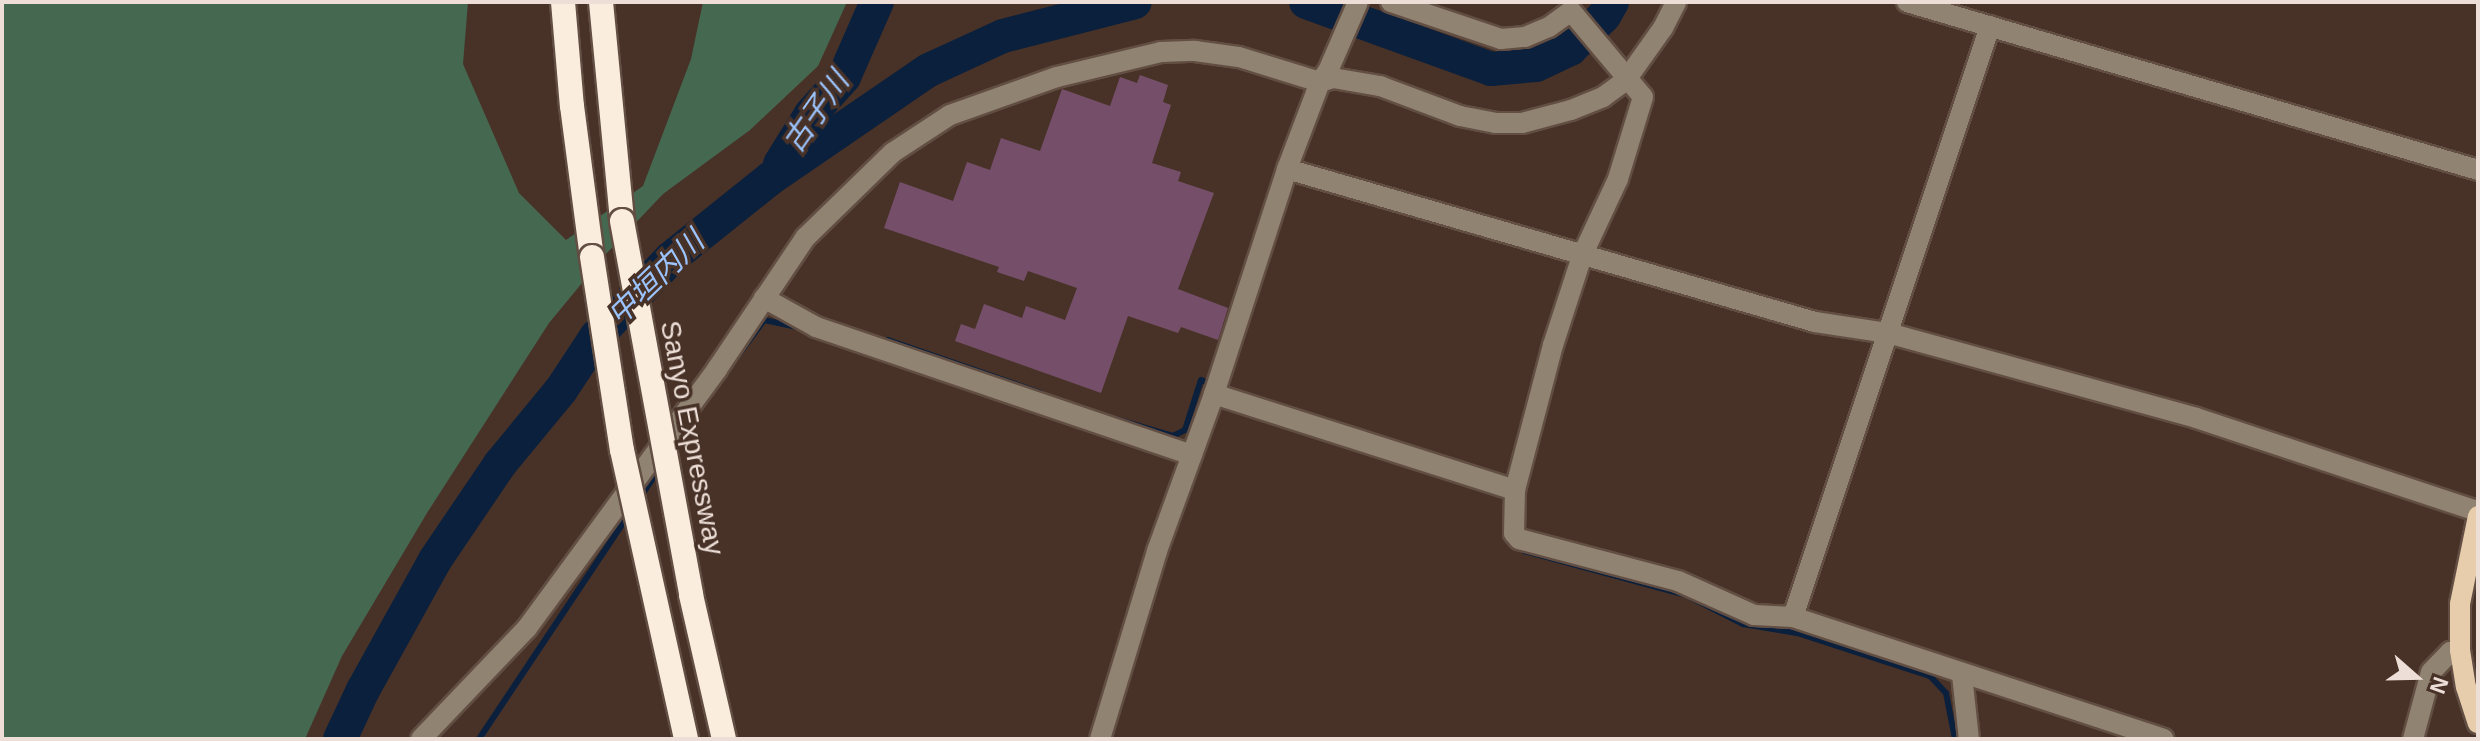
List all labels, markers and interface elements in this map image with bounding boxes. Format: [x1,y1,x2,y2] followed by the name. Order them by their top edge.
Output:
[775,65,857,159] water label: 古子川
[600,223,712,333] water label: 中垣内川
[653,318,731,558] street label: Sanyo Expressway
[2376,637,2456,717] north arrow
[2425,674,2453,697] text: N

